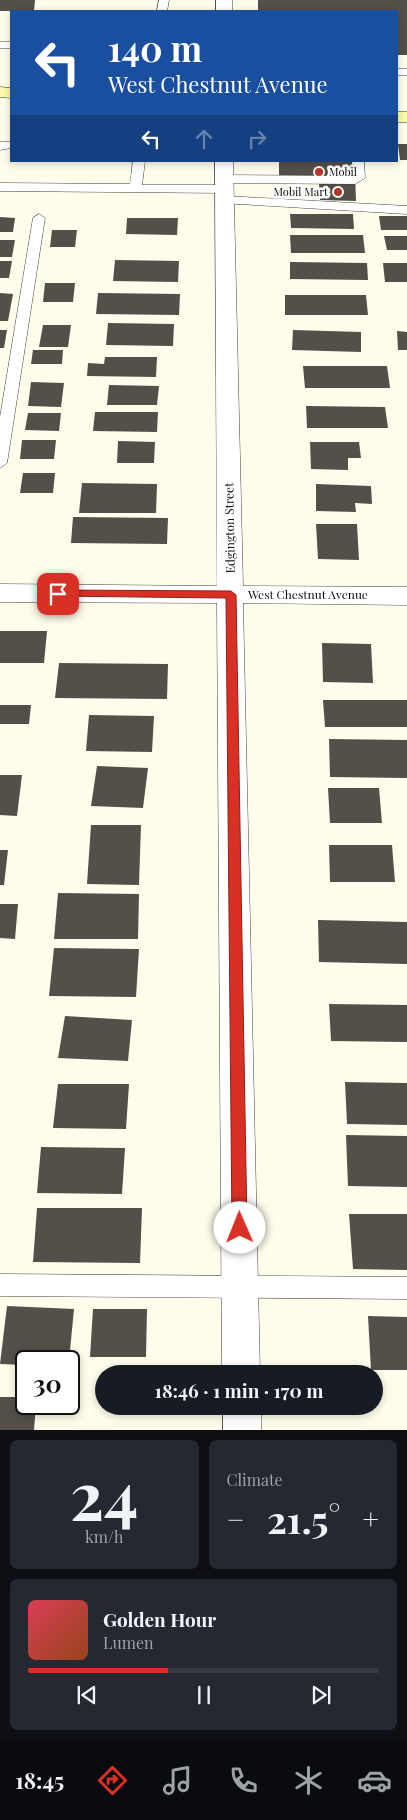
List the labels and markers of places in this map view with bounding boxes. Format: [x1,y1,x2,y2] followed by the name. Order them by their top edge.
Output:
[329,164,357,179] place label: Mobil
[313,166,325,178] marker: Mobil
[273,184,328,199] place label: Mobil Mart
[332,186,344,198] marker: Mobil Mart
[37,573,79,615] pin

